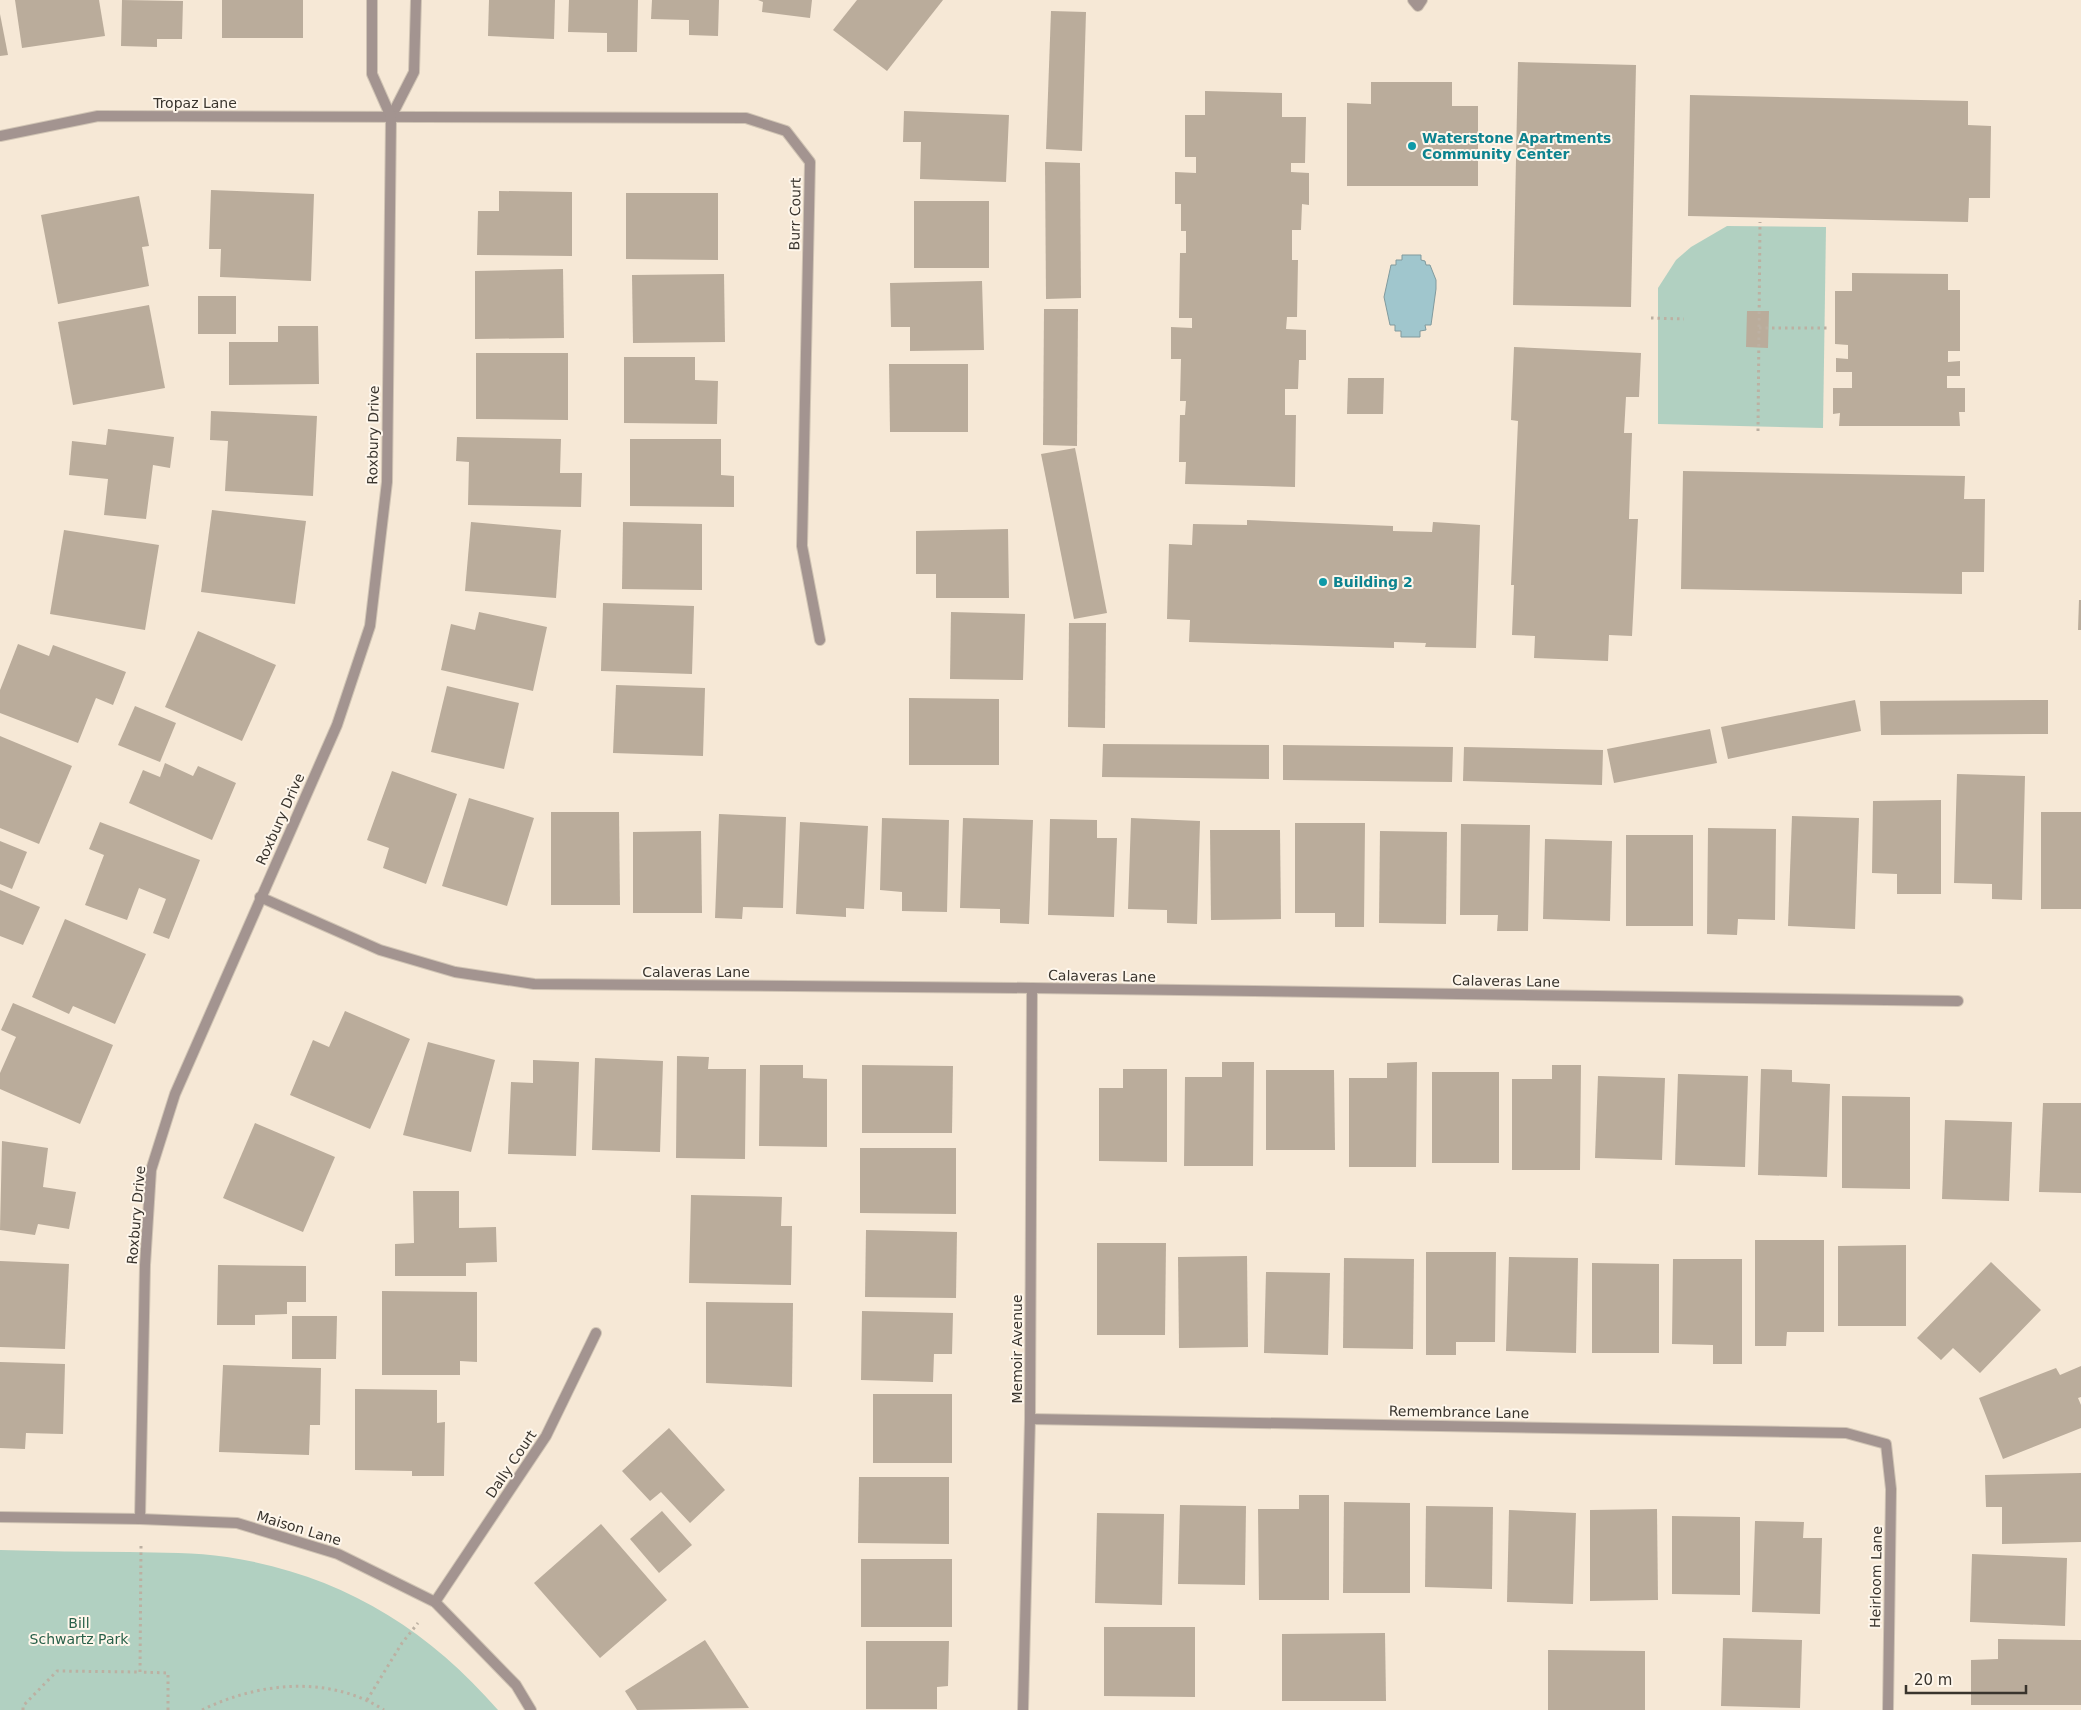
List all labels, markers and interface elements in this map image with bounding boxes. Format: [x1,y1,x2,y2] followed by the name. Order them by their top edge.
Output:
[152,95,237,111] street label: Tropaz Lane
[1422,130,1611,162] place label: Waterstone Apartments Community Center
[1406,140,1418,152] marker: Waterstone Apartments Community Center
[786,177,804,250] street label: Burr Court
[364,385,382,485] street label: Roxbury Drive
[1333,574,1413,590] place label: Building 2
[1317,576,1329,588] marker: Building 2
[253,770,307,868] street label: Roxbury Drive
[642,964,750,980] street label: Calaveras Lane
[1048,967,1156,985] street label: Calaveras Lane
[1452,972,1560,990] street label: Calaveras Lane
[124,1165,148,1265] street label: Roxbury Drive
[1009,1294,1025,1404] street label: Memoir Avenue
[1389,1403,1529,1421] street label: Remembrance Lane
[482,1427,540,1501] street label: Dally Court
[255,1508,343,1548] street label: Maison Lane
[1867,1526,1885,1628] street label: Heirloom Lane
[30,1615,129,1647] park label: Bill Schwartz Park
[1906,1662,2026,1694] scale bar
[1914,1671,1952,1689] text: 20 m

